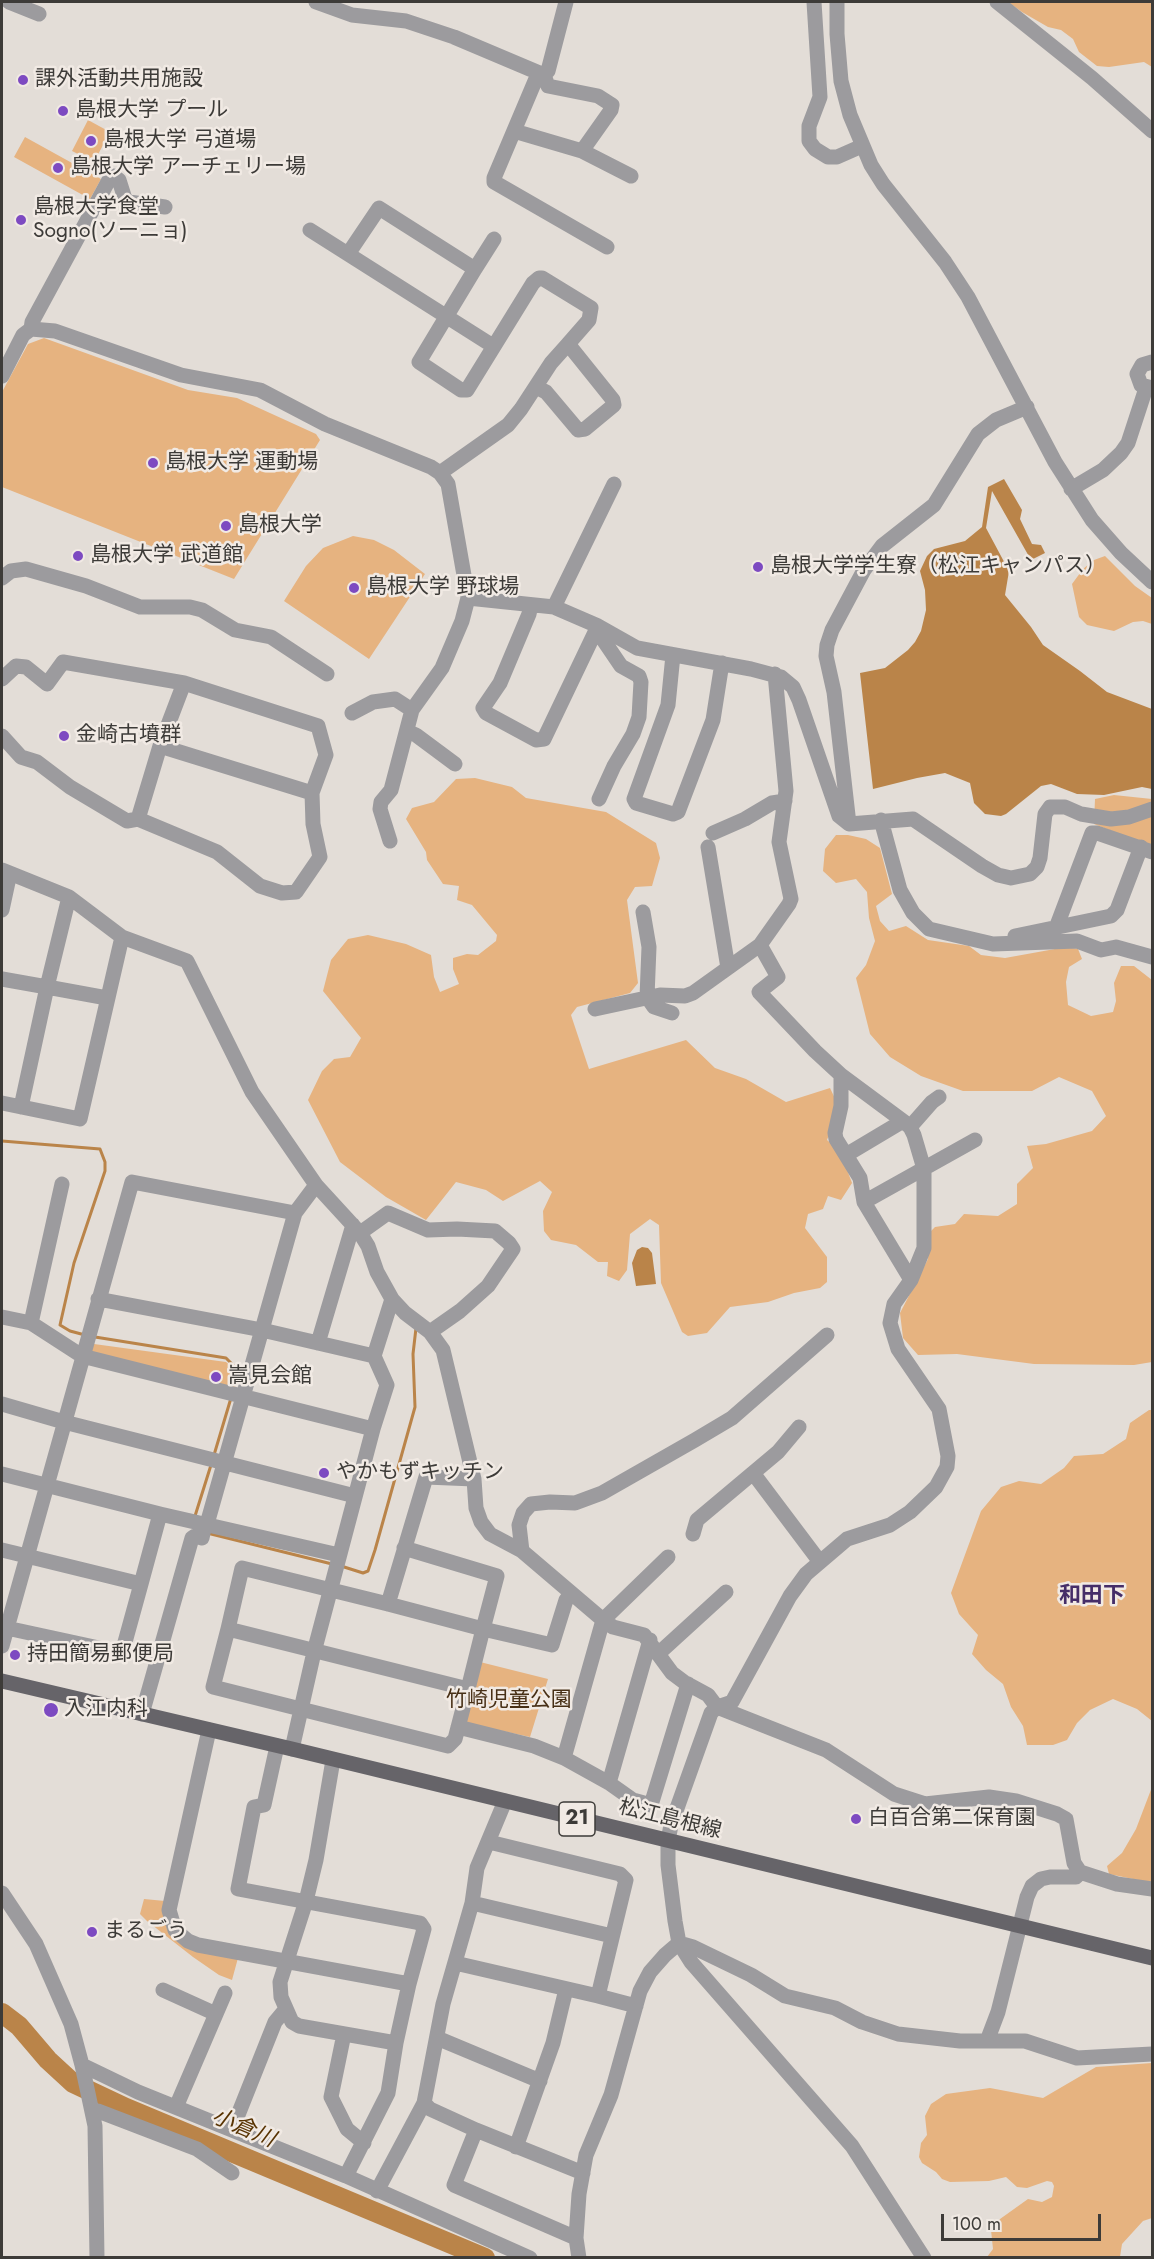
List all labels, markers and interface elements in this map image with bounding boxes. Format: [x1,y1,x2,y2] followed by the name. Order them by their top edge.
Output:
[35,67,203,93] place label: 課外活動共用施設
[16,73,30,87] marker: 課外活動共用施設
[75,98,228,124] place label: 島根大学 プール
[56,104,70,118] marker: 島根大学 プール
[103,128,256,154] place label: 島根大学 弓道場
[84,134,98,148] marker: 島根大学 弓道場
[70,155,306,181] place label: 島根大学 アーチェリー場
[51,161,65,175] marker: 島根大学 アーチェリー場
[33,195,187,245] place label: 島根大学食堂 Sogno(ソーニョ)
[14,213,28,227] marker: 島根大学食堂 Sogno(ソーニョ)
[165,450,318,476] place label: 島根大学 運動場
[146,456,160,470] marker: 島根大学 運動場
[238,513,322,539] place label: 島根大学
[219,519,233,533] marker: 島根大学
[90,543,243,569] place label: 島根大学 武道館
[71,549,85,563] marker: 島根大学 武道館
[770,554,1106,580] place label: 島根大学学生寮（松江キャンパス）
[751,560,765,574] marker: 島根大学学生寮（松江キャンパス）
[366,575,519,601] place label: 島根大学 野球場
[347,581,361,595] marker: 島根大学 野球場
[76,723,181,749] place label: 金崎古墳群
[57,729,71,743] marker: 金崎古墳群
[228,1364,312,1390] place label: 嵩見会館
[209,1370,223,1384] marker: 嵩見会館
[336,1460,504,1486] place label: やかもずキッチン
[317,1466,331,1480] marker: やかもずキッチン
[1059,1584,1125,1610] district label: 和田下
[27,1642,174,1668] place label: 持田簡易郵便局
[8,1648,22,1662] marker: 持田簡易郵便局
[446,1688,572,1714] park label: 竹崎児童公園
[64,1697,148,1723] place label: 入江内科
[42,1701,60,1719] marker: 入江内科
[616,1795,724,1845] street label: 松江島根線
[559,1802,595,1836] road number: 21
[868,1806,1036,1832] place label: 白百合第二保育園
[849,1812,863,1826] marker: 白百合第二保育園
[104,1919,188,1945] place label: まるごう
[85,1925,99,1939] marker: まるごう
[207,2104,279,2154] water label: 小倉川
[944,2202,1104,2240] scale bar
[952,2211,1001,2237] text: 100 m

